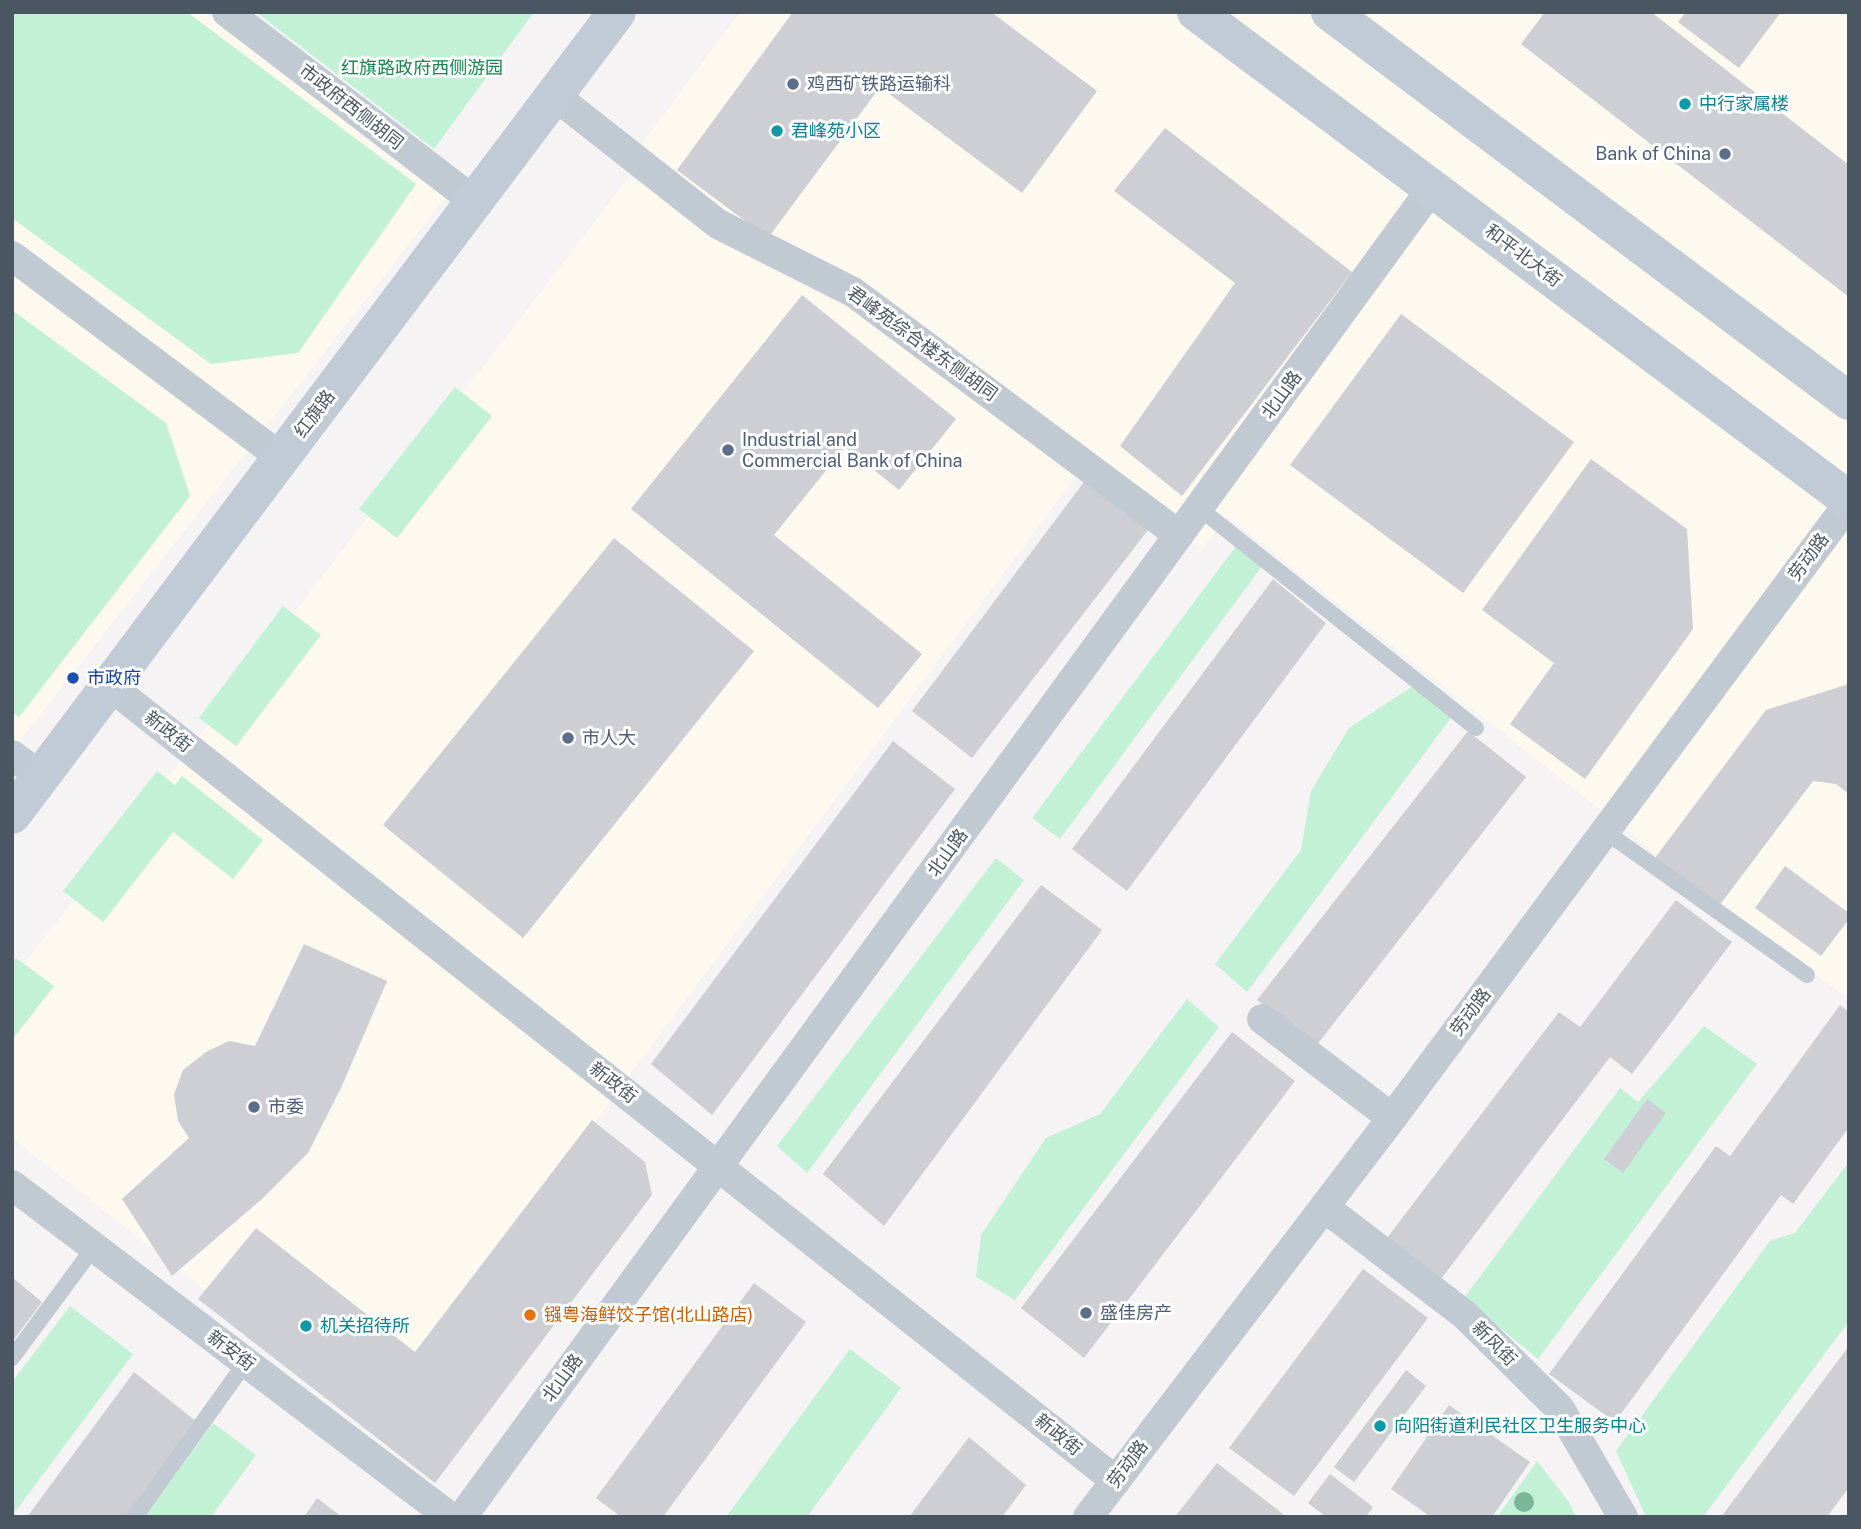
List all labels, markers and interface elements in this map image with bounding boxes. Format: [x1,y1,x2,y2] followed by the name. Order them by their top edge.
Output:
[341,57,503,79] park label: 红旗路政府西侧游园
[295,60,407,154] street label: 市政府西侧胡同
[807,73,951,95] place label: 鸡西矿铁路运输科
[785,76,801,92] marker: 鸡西矿铁路运输科
[1699,93,1789,115] place label: 中行家属楼
[1677,96,1693,112] marker: 中行家属楼
[791,120,881,142] place label: 君峰苑小区
[769,123,785,139] marker: 君峰苑小区
[1595,143,1711,165] place label: Bank of China
[1717,146,1733,162] marker: Bank of China
[1481,220,1565,292] street label: 和平北大街
[843,282,1001,406] street label: 君峰苑综合楼东侧胡同
[1257,367,1307,423] street label: 北山路
[290,386,340,442] street label: 红旗路
[742,429,963,472] place label: Industrial and Commercial Bank of China
[720,442,736,458] marker: Industrial and Commercial Bank of China
[1784,529,1834,585] street label: 劳动路
[87,667,141,689] place label: 市政府
[65,670,81,686] marker: 市政府
[140,707,196,757] street label: 新政街
[582,727,636,749] place label: 市人大
[560,730,576,746] marker: 市人大
[923,825,973,881] street label: 北山路
[1446,984,1496,1040] street label: 劳动路
[585,1058,641,1108] street label: 新政街
[268,1096,304,1118] place label: 市委
[246,1099,262,1115] marker: 市委
[1100,1302,1172,1324] place label: 盛佳房产
[544,1304,753,1326] place label: 镪粤海鲜饺子馆(北山路店)
[1078,1305,1094,1321] marker: 盛佳房产
[522,1307,538,1323] marker: 镪粤海鲜饺子馆(北山路店)
[320,1315,410,1337] place label: 机关招待所
[1467,1317,1521,1371] street label: 新风街
[298,1318,314,1334] marker: 机关招待所
[203,1326,259,1376] street label: 新安街
[538,1350,588,1406] street label: 北山路
[1030,1410,1086,1460] street label: 新政街
[1394,1415,1646,1437] place label: 向阳街道利民社区卫生服务中心
[1372,1418,1388,1434] marker: 向阳街道利民社区卫生服务中心
[1103,1436,1153,1492] street label: 劳动路

